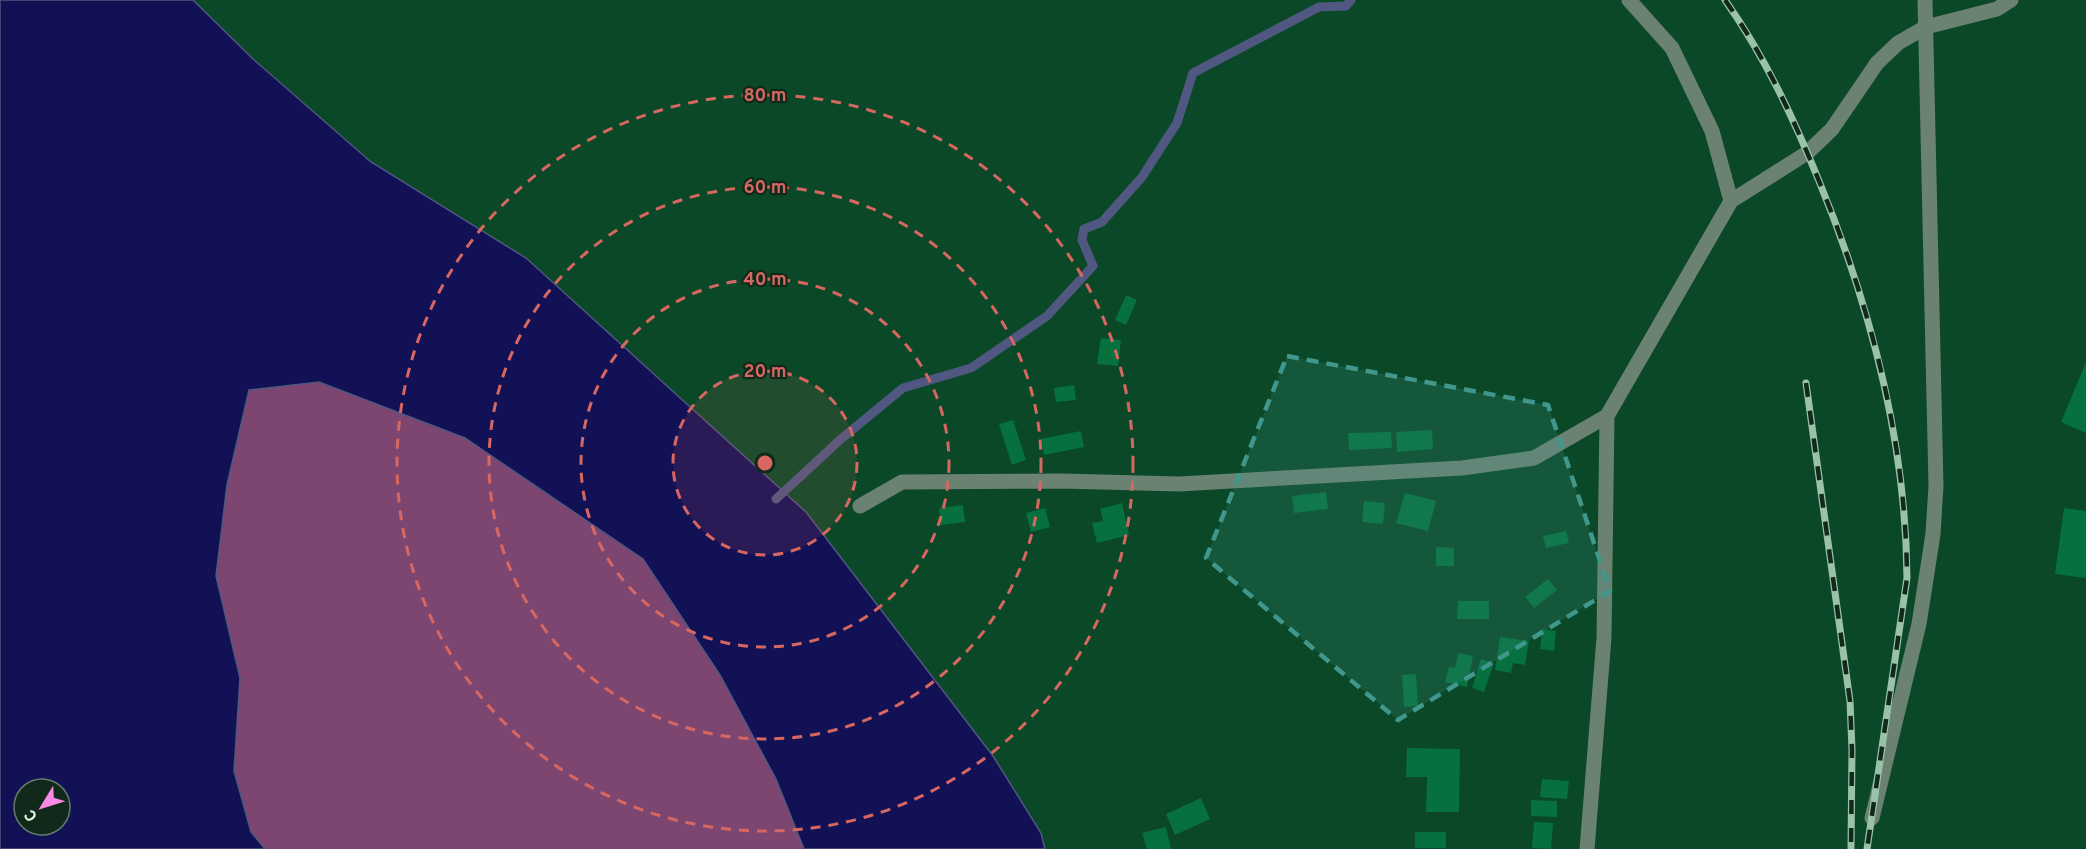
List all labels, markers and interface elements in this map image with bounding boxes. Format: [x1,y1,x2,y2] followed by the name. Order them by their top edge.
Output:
[743,85,787,108] text: 80 m
[743,177,787,200] text: 60 m
[743,269,787,292] text: 40 m
[743,361,787,384] text: 20 m
[755,453,775,473] centre of rings
[12,777,72,837] north arrow
[21,805,43,825] text: С

